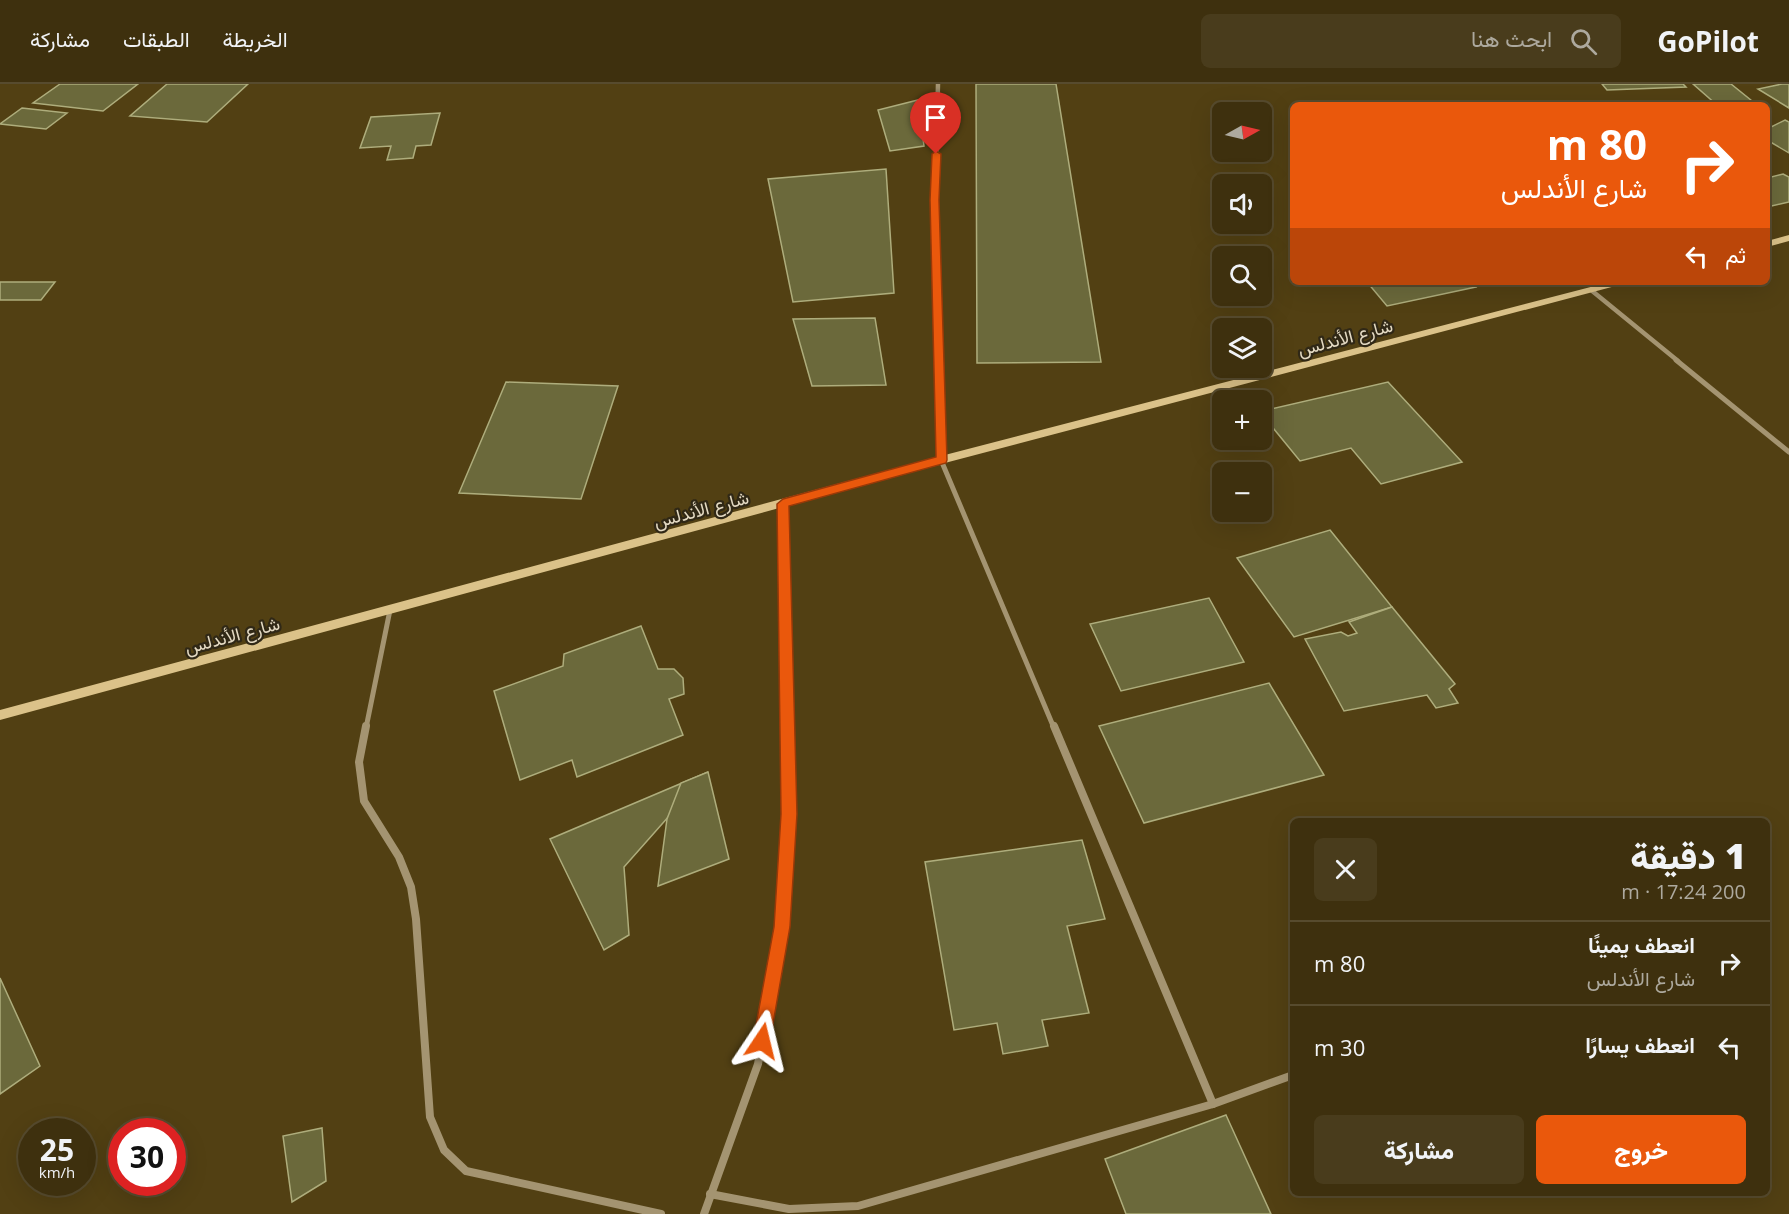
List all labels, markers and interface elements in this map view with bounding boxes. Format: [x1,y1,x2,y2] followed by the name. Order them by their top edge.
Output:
[1201,14,1621,68] search box
[1657,22,1759,60] text: GoPilot
[1471,23,1552,53] text: ابحث هنا
[30,25,90,53] text: مشاركة
[123,25,190,53] text: الطبقات
[223,25,288,53] text: الخريطة
[1567,25,1600,58] icon: search
[910,92,961,154] pin
[919,101,952,134] icon: arrive
[1212,102,1272,162] north arrow
[1212,102,1272,522] map controls
[1547,115,1647,172] text: 80 m
[1668,126,1746,204] icon: right
[1501,169,1647,206] text: شارع الأندلس
[1212,174,1272,234] button: sound
[1725,239,1746,269] text: ثم
[1680,240,1713,273] icon: left
[1212,246,1272,306] button: search
[1295,313,1395,362] street label: شارع الأندلس
[1212,318,1272,378] button: layers
[1212,390,1272,450] button: +
[1212,462,1272,522] button: −
[651,485,751,534] street label: شارع الأندلس
[182,611,282,660] street label: شارع الأندلس
[1630,831,1746,880] text: 1 دقيقة
[1314,838,1377,901] button: close
[1621,878,1746,905] text: 200 m · 17:24
[1588,929,1695,959] text: انعطف يمينًا
[1713,947,1746,980] icon: right
[1314,948,1365,978] text: 80 m
[1587,965,1695,992] text: شارع الأندلس
[730,1009,794,1073] position arrow
[1585,1029,1695,1059] text: انعطف يسارًا
[1713,1031,1746,1064] icon: left
[1314,1032,1365,1062] text: 30 m
[1314,1115,1524,1184] button: مشاركة
[1536,1115,1746,1184] button: خروج
[108,1118,186,1196] speed limit sign: 30
[40,1129,74,1170] text: 25
[39,1162,75,1182] text: km/h

